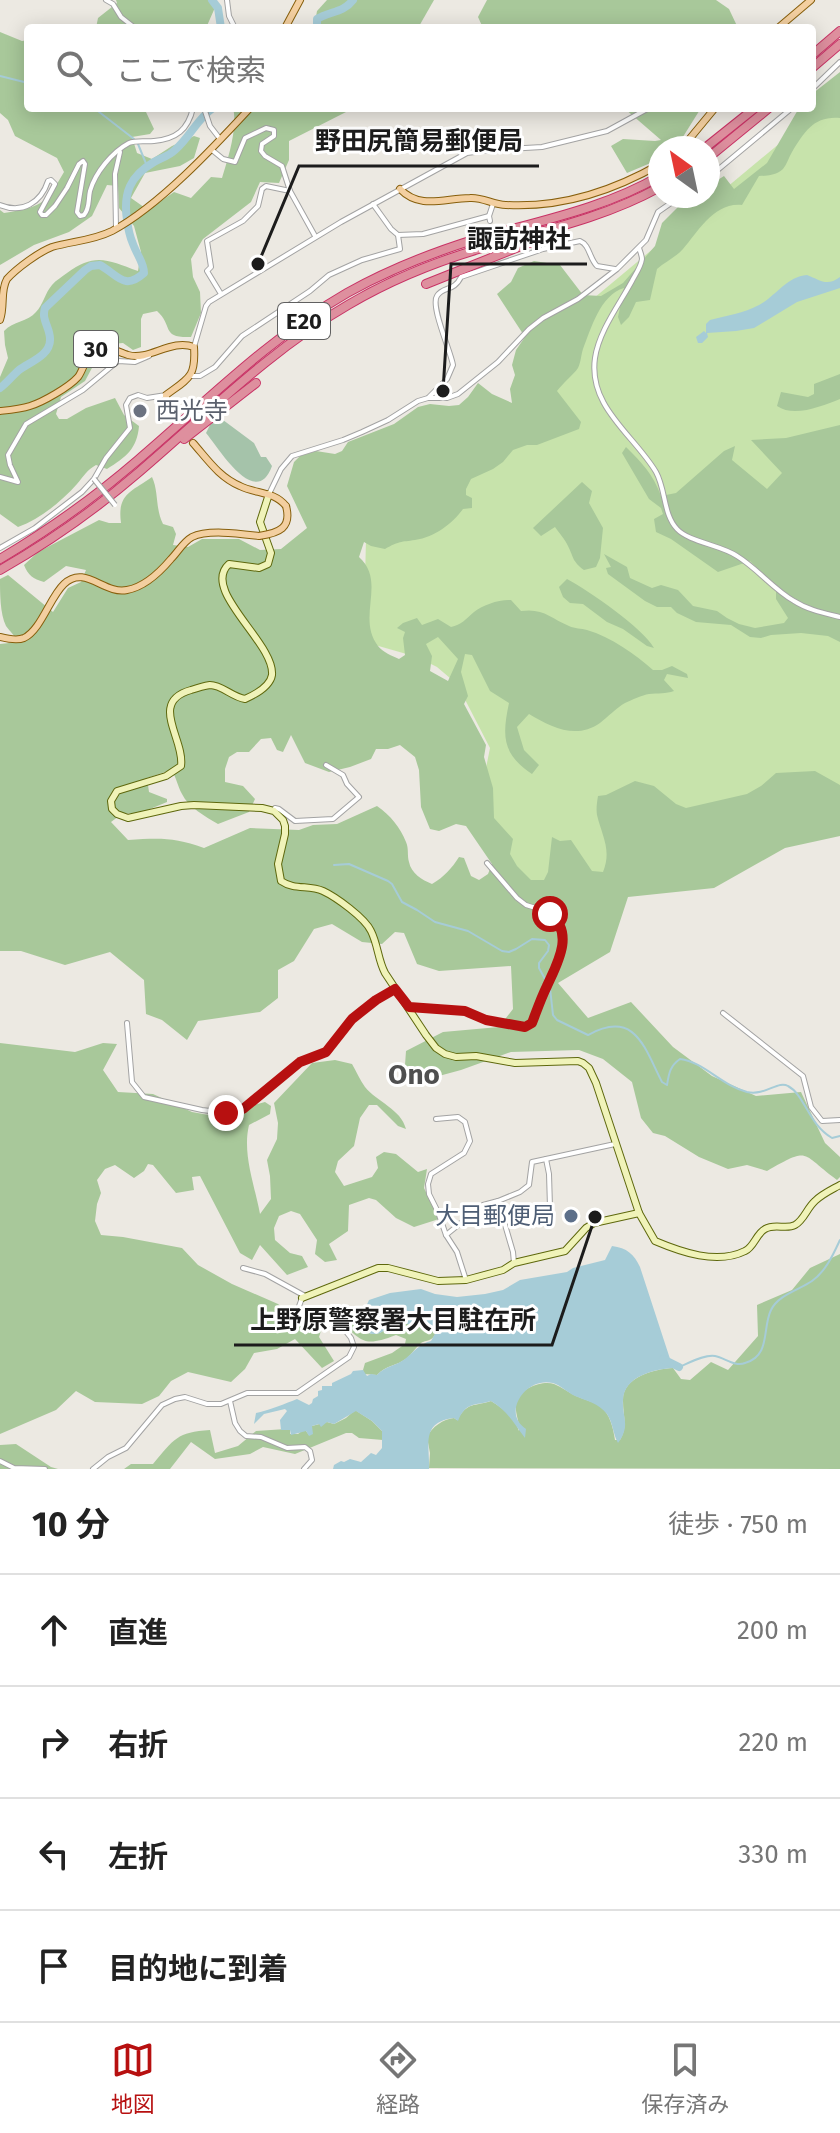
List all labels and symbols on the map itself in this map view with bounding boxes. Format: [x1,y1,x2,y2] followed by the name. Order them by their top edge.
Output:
[299,116,539,166] callout: 野田尻簡易郵便局
[315,126,523,157] text: 野田尻簡易郵便局
[648,136,720,208] north arrow
[451,214,587,264] callout: 諏訪神社
[467,224,571,255] text: 諏訪神社
[278,303,330,339] road number: E20
[74,331,118,367] road number: 30
[156,397,228,425] place label: 西光寺
[131,402,149,420] marker: 西光寺
[532,896,568,932] route start
[388,1058,440,1091] district label: Ono
[208,1095,244,1131] route end
[435,1202,555,1230] place label: 大目郵便局
[562,1207,580,1225] marker: 大目郵便局
[234,1295,552,1345] callout: 上野原警察署大目駐在所
[250,1305,536,1336] text: 上野原警察署大目駐在所

